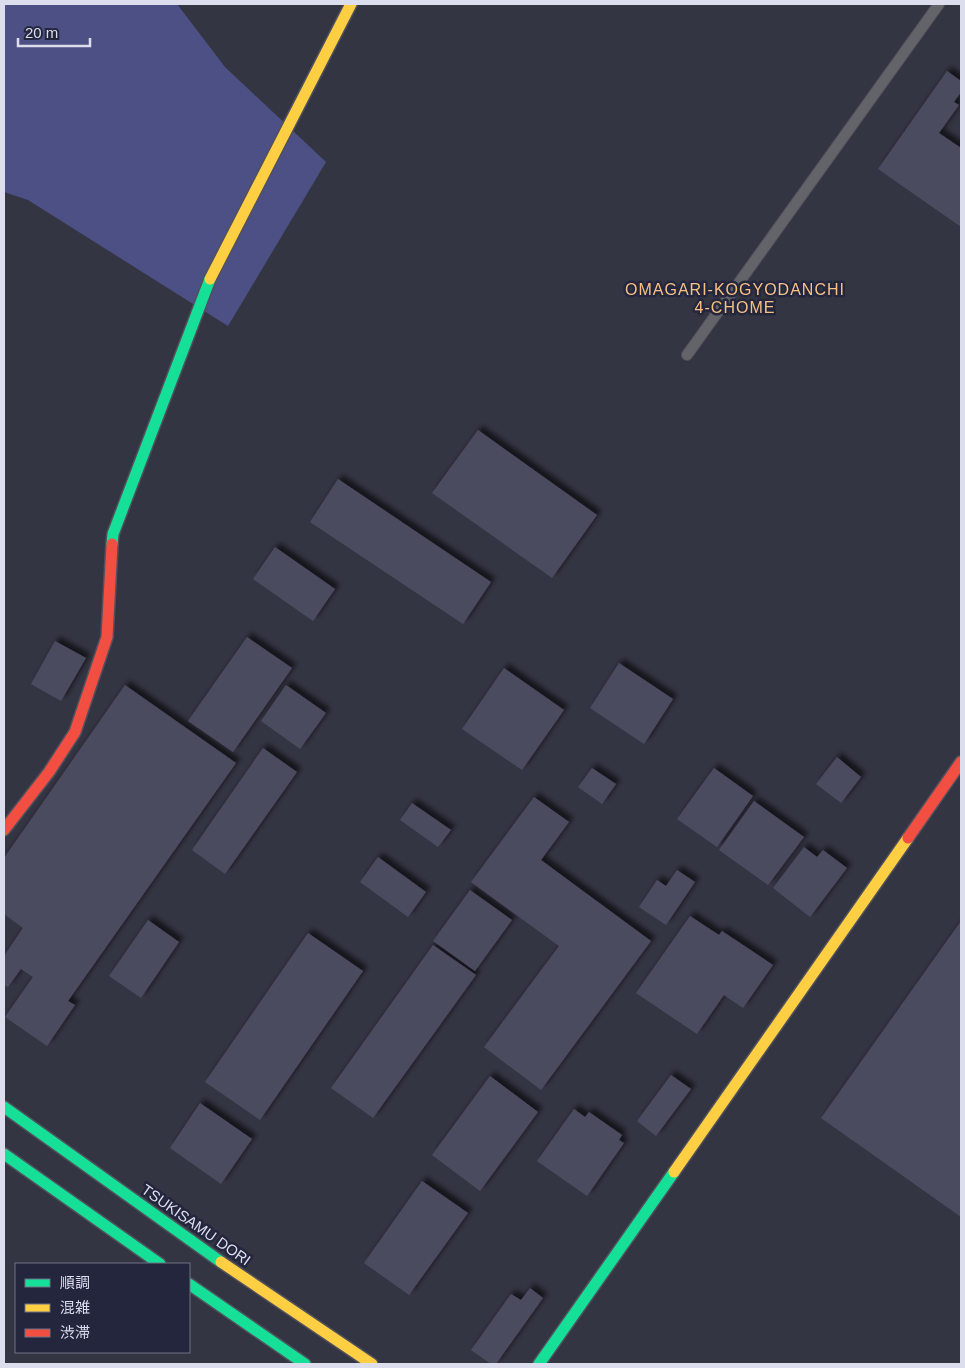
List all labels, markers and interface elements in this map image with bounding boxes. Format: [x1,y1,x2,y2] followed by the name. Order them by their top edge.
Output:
[18,15,90,47] scale bar
[25,24,58,41] text: 20 m
[625,281,845,316] district label: OMAGARI-KOGYODANCHI 4-CHOME
[138,1181,254,1269] street label: TSUKISAMU DORI
[15,1263,190,1353] legend
[60,1274,90,1291] text: 順調
[60,1299,90,1316] text: 混雑
[60,1324,90,1341] text: 渋滞

